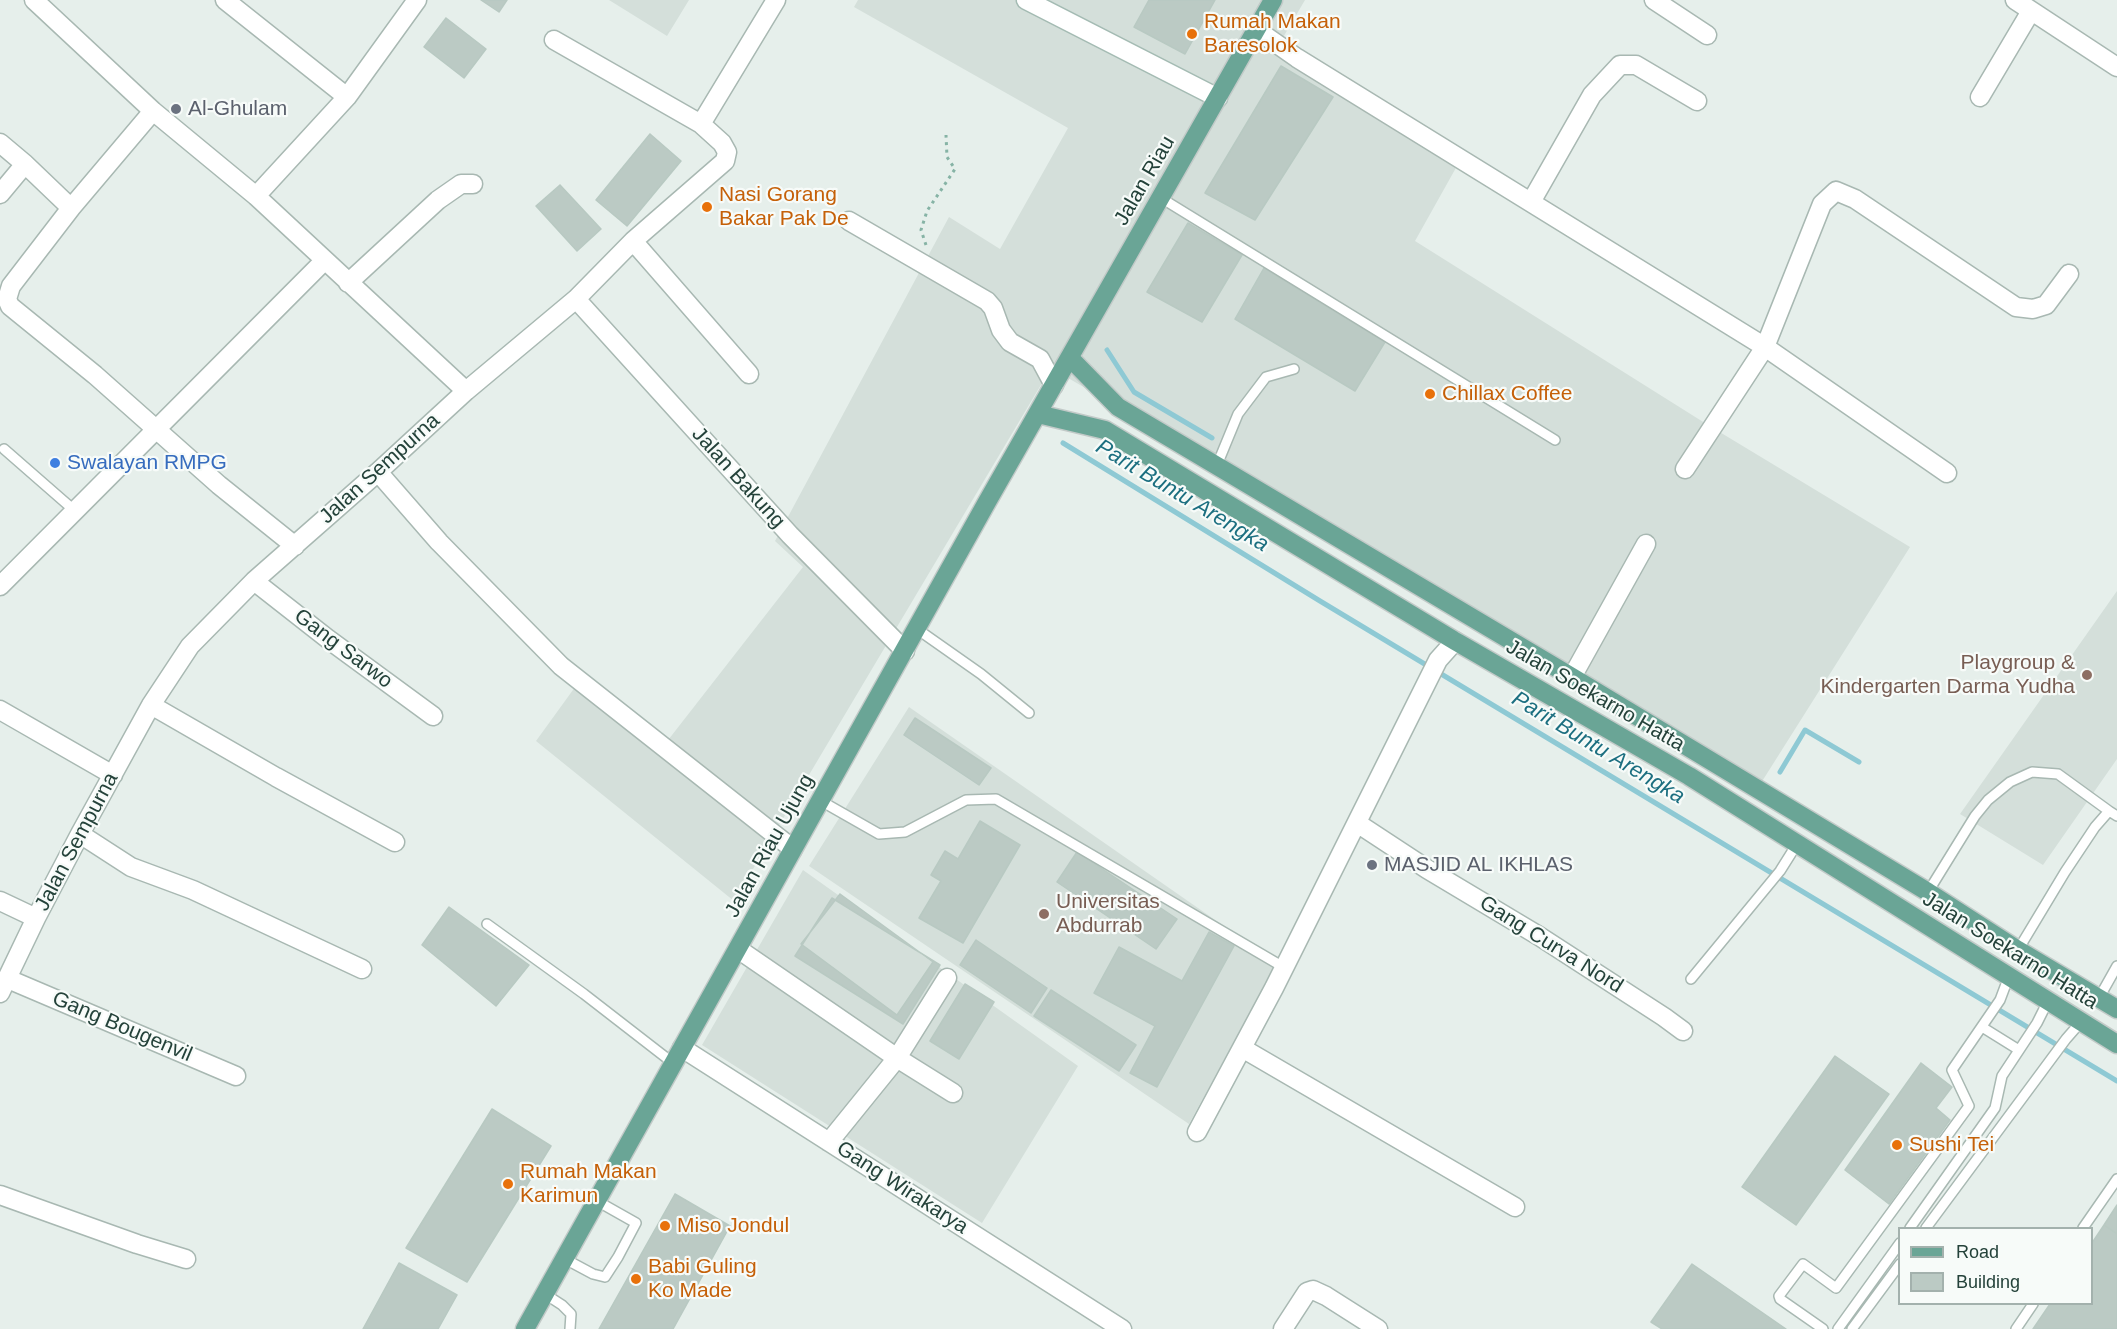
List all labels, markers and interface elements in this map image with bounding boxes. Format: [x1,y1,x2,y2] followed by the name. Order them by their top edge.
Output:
[1204,9,1341,59] place label: Rumah Makan Baresolok
[1185,27,1199,41] marker: Rumah Makan Baresolok
[188,96,287,122] place label: Al-Ghulam
[169,102,183,116] marker: Al-Ghulam
[1109,132,1181,230] street label: Jalan Riau
[719,182,849,232] place label: Nasi Gorang Bakar Pak De
[700,200,714,214] marker: Nasi Gorang Bakar Pak De
[1442,381,1572,407] place label: Chillax Coffee
[1423,387,1437,401] marker: Chillax Coffee
[315,408,445,530] street label: Jalan Sempurna
[686,422,790,534] street label: Jalan Bakung
[1091,434,1273,558] water label: Parit Buntu Arengka
[67,450,227,476] place label: Swalayan RMPG
[48,456,62,470] marker: Swalayan RMPG
[289,604,397,694] street label: Gang Sarwo
[1501,635,1689,757] street label: Jalan Soekarno Hatta
[1821,650,2075,700] place label: Playgroup & Kindergarten Darma Yudha
[2080,668,2094,682] marker: Playgroup & Kindergarten Darma Yudha
[1507,686,1689,810] water label: Parit Buntu Arengka
[30,769,124,915] street label: Jalan Sempurna
[720,770,820,922] street label: Jalan Riau Ujung
[1384,852,1573,878] place label: MASJID AL IKHLAS
[1365,858,1379,872] marker: MASJID AL IKHLAS
[1918,887,2102,1015] street label: Jalan Soekarno Hatta
[1056,889,1160,939] place label: Universitas Abdurrab
[1475,891,1627,999] street label: Gang Curva Nord
[1037,907,1051,921] marker: Universitas Abdurrab
[48,986,196,1068] street label: Gang Bougenvil
[1909,1132,1994,1158] place label: Sushi Tei
[832,1136,972,1240] street label: Gang Wirakarya
[1890,1138,1904,1152] marker: Sushi Tei
[520,1159,657,1209] place label: Rumah Makan Karimun
[501,1177,515,1191] marker: Rumah Makan Karimun
[677,1213,789,1239] place label: Miso Jondul
[658,1219,672,1233] marker: Miso Jondul
[1898,1227,2093,1305] legend
[1956,1242,1999,1262] text: Road
[648,1254,757,1304] place label: Babi Guling Ko Made
[629,1272,643,1286] marker: Babi Guling Ko Made
[1956,1272,2020,1292] text: Building

